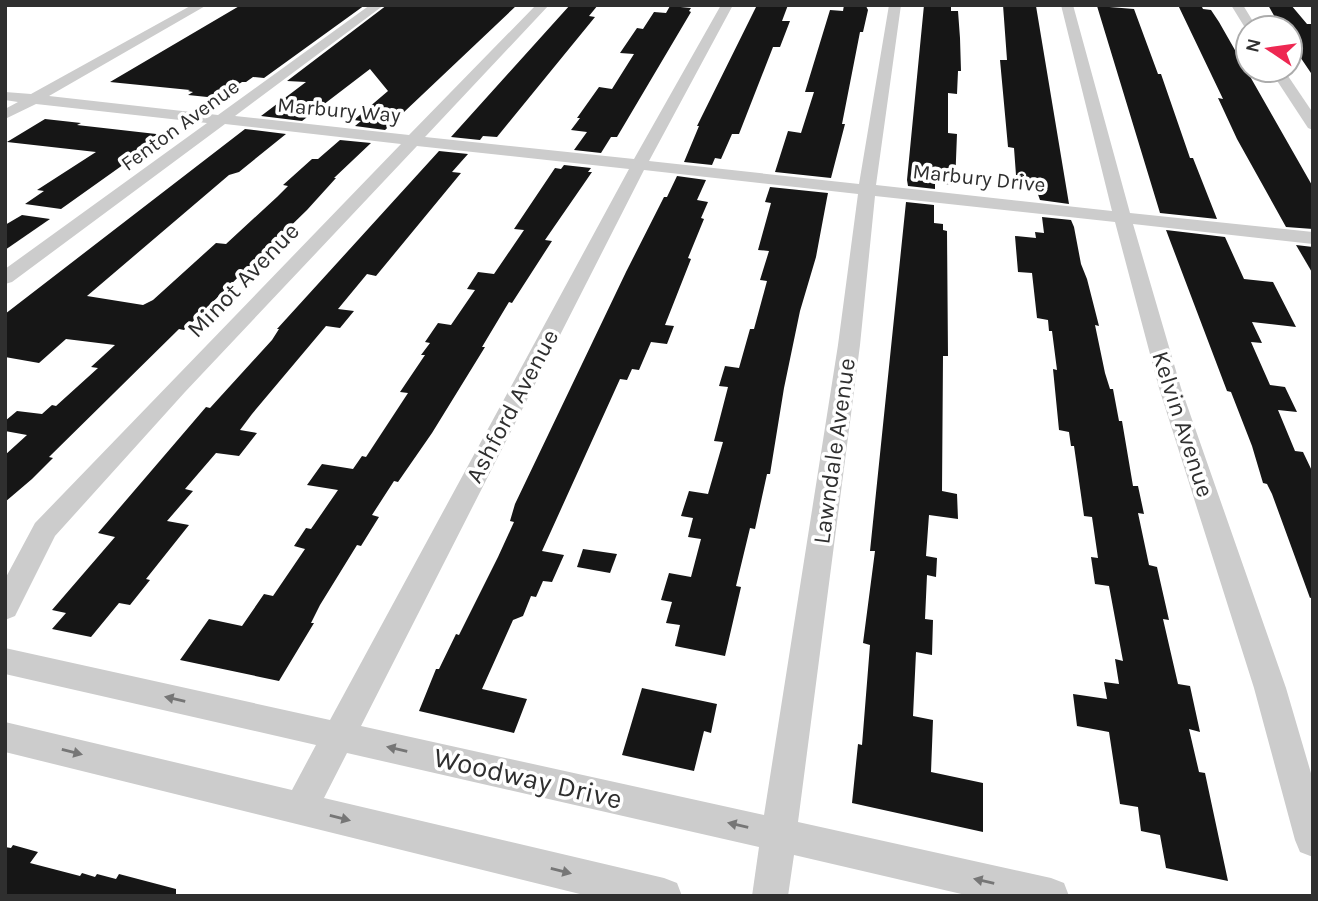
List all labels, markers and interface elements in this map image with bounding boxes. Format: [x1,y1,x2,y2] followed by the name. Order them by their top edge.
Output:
[1234,14,1304,84] north arrow
[1241,36,1266,55] text: N
[116,74,244,176] street label: Fenton Avenue
[276,93,402,127] street label: Marbury Way
[911,159,1047,197] street label: Marbury Drive
[181,217,305,343] street label: Minot Avenue
[460,324,564,488] street label: Ashford Avenue
[1146,347,1220,501] street label: Kelvin Avenue
[807,356,861,546] street label: Lawndale Avenue
[164,693,186,704] one-way arrow
[431,740,625,816] street label: Woodway Drive
[386,743,408,754] one-way arrow
[61,747,83,758] one-way arrow
[329,813,351,824] one-way arrow
[727,820,749,831] one-way arrow
[551,866,573,877] one-way arrow
[973,875,995,886] one-way arrow

